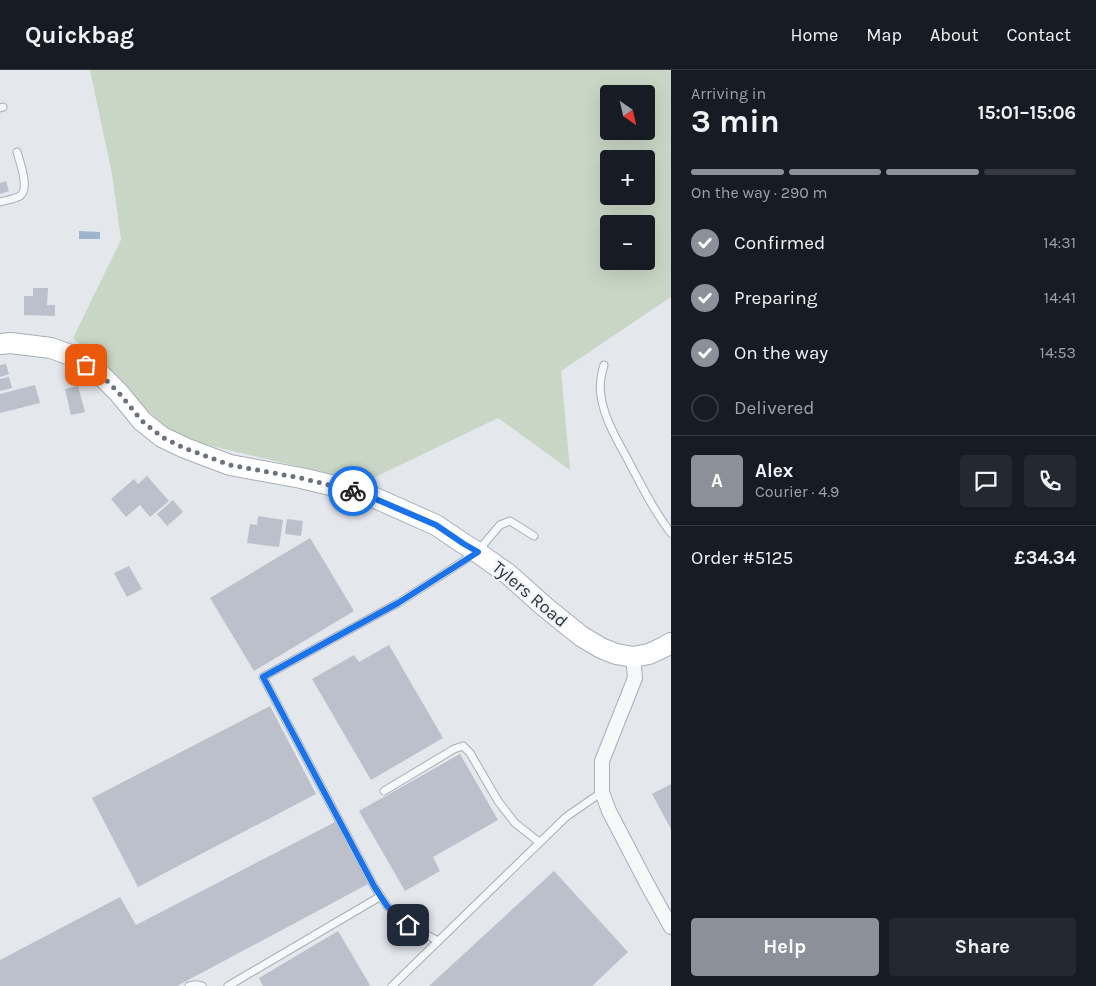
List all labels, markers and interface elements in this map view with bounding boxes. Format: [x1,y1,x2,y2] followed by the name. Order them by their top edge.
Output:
[25,21,134,49] text: Quickbag
[790,24,838,46] text: Home
[866,24,902,46] text: Map
[930,24,979,46] text: About
[1007,24,1071,46] text: Contact
[691,84,766,103] text: Arriving in
[600,85,655,140] north arrow
[600,85,655,270] map controls
[978,102,1076,124] text: 15:01–15:06
[691,103,780,140] text: 3 min
[600,150,655,205] button: +
[691,183,828,202] text: On the way · 290 m
[600,215,655,270] button: −
[691,229,719,257] icon: check
[734,232,825,254] text: Confirmed
[1043,233,1076,252] text: 14:31
[691,284,719,312] icon: check
[734,287,817,309] text: Preparing
[1044,288,1076,307] text: 14:41
[691,339,719,367] icon: check
[734,342,828,364] text: On the way
[1040,343,1076,362] text: 14:53
[65,344,107,386] pin
[72,351,100,379] icon: bag
[734,397,814,419] text: Delivered
[960,455,1012,507] button: chat
[1024,455,1076,507] button: phone
[755,460,793,482] text: Alex
[328,466,378,516] courier
[711,470,723,492] text: A
[339,477,367,505] icon: bike
[755,482,839,501] text: Courier · 4.9
[691,547,793,569] text: Order #5125
[1014,547,1076,569] text: £34.34
[488,556,572,632] street label: Tylers Road
[387,904,429,946] pin
[394,911,422,939] icon: home
[691,918,879,976] button: Help
[889,918,1076,976] button: Share

